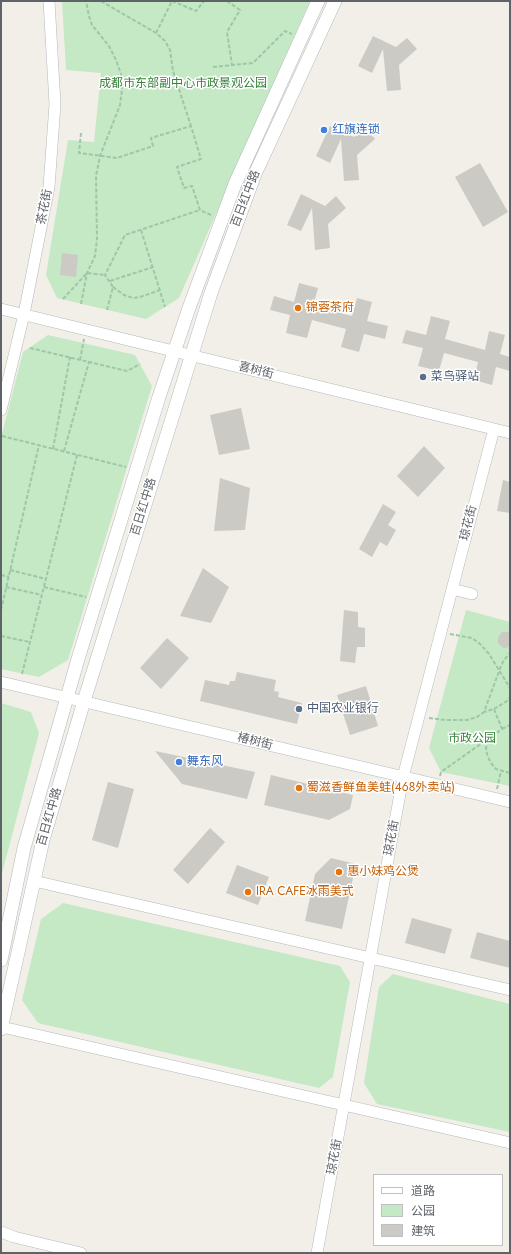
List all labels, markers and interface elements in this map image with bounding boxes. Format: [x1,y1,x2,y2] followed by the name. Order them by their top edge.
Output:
[99,77,267,91] park label: 成都市东部副中心市政景观公园
[332,123,380,137] place label: 红旗连锁
[319,125,329,135] marker: 红旗连锁
[229,168,263,230] street label: 百日红中路
[34,188,56,226] street label: 茶花街
[306,301,354,315] place label: 锦蓉茶府
[293,303,303,313] marker: 锦蓉茶府
[237,360,275,382] street label: 喜树街
[431,370,479,384] place label: 菜鸟驿站
[418,372,428,382] marker: 菜鸟驿站
[128,476,160,538] street label: 百日红中路
[458,504,480,542] street label: 琼花街
[307,702,379,716] place label: 中国农业银行
[294,704,304,714] marker: 中国农业银行
[236,731,274,753] street label: 椿树街
[448,732,496,746] park label: 市政公园
[187,755,223,769] place label: 舞东风
[174,757,184,767] marker: 舞东风
[307,781,455,795] place label: 蜀滋香鲜鱼美蛙(468外卖站)
[294,783,304,793] marker: 蜀滋香鲜鱼美蛙(468外卖站)
[35,786,65,848] street label: 百日红中路
[382,819,402,857] street label: 琼花街
[347,865,419,879] place label: 惠小妹鸡公煲
[334,867,344,877] marker: 惠小妹鸡公煲
[256,885,354,899] place label: IRA CAFE冰雨美式
[243,887,253,897] marker: IRA CAFE冰雨美式
[325,1138,345,1176] street label: 琼花街
[373,1174,503,1246] legend
[411,1182,435,1200] text: 道路
[411,1202,435,1220] text: 公园
[411,1222,435,1240] text: 建筑

